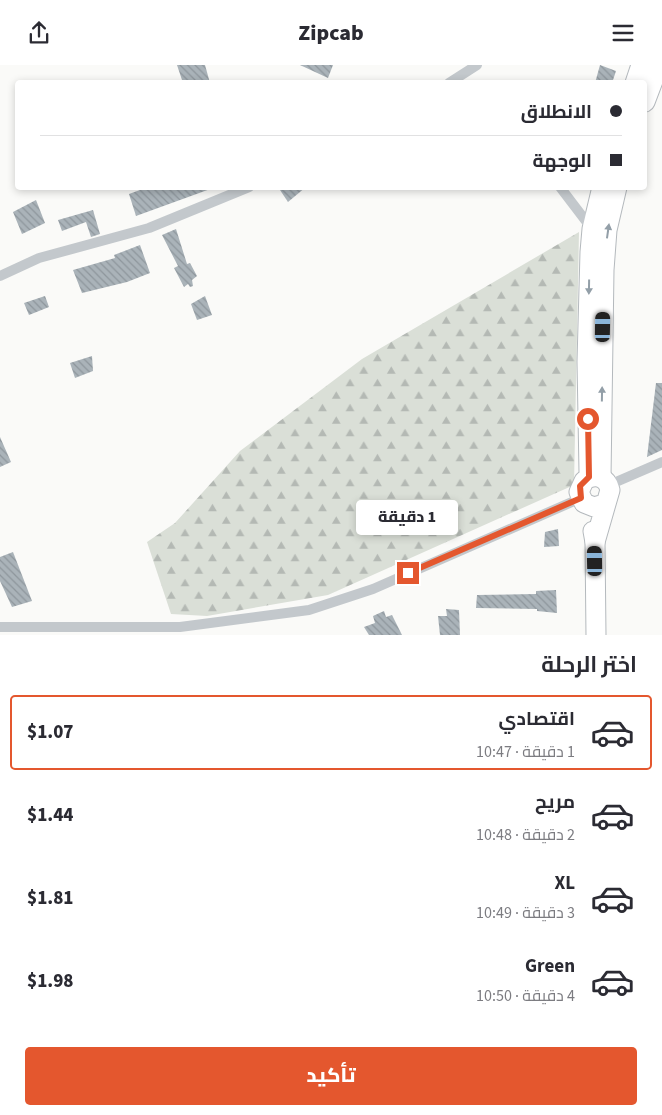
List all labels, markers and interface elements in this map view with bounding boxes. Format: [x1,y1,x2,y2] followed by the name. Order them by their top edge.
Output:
[298,17,364,49] text: Zipcab
[25,19,53,47] icon: share
[609,19,637,47] icon: menu
[521,99,592,126] text: الانطلاق
[532,148,592,175] text: الوجهة
[604,223,612,239] one-way arrow
[585,280,593,296] one-way arrow
[595,312,610,342] car
[599,385,607,401] one-way arrow
[577,408,599,430] route start
[357,501,459,535] callout: 1 دقيقة
[378,506,436,528] text: 1 دقيقة
[587,546,602,576] car
[397,562,419,584] route end
[541,649,637,681] text: اختر الرحلة
[499,706,575,733] text: اقتصادي
[590,710,635,755] icon: car
[27,719,73,746] text: $1.07
[476,741,575,763] text: 1 دقيقة · 10:47
[535,789,575,816] text: مريح
[590,793,635,838] icon: car
[27,802,73,829] text: $1.44
[476,824,575,846] text: 2 دقيقة · 10:48
[554,870,575,897] text: XL
[590,876,635,921] icon: car
[27,885,73,912] text: $1.81
[476,902,575,924] text: 3 دقيقة · 10:49
[525,953,575,980] text: Green
[590,959,635,1004] icon: car
[27,968,73,995] text: $1.98
[476,985,575,1007] text: 4 دقيقة · 10:50
[25,1047,637,1105] button: تأكيد

